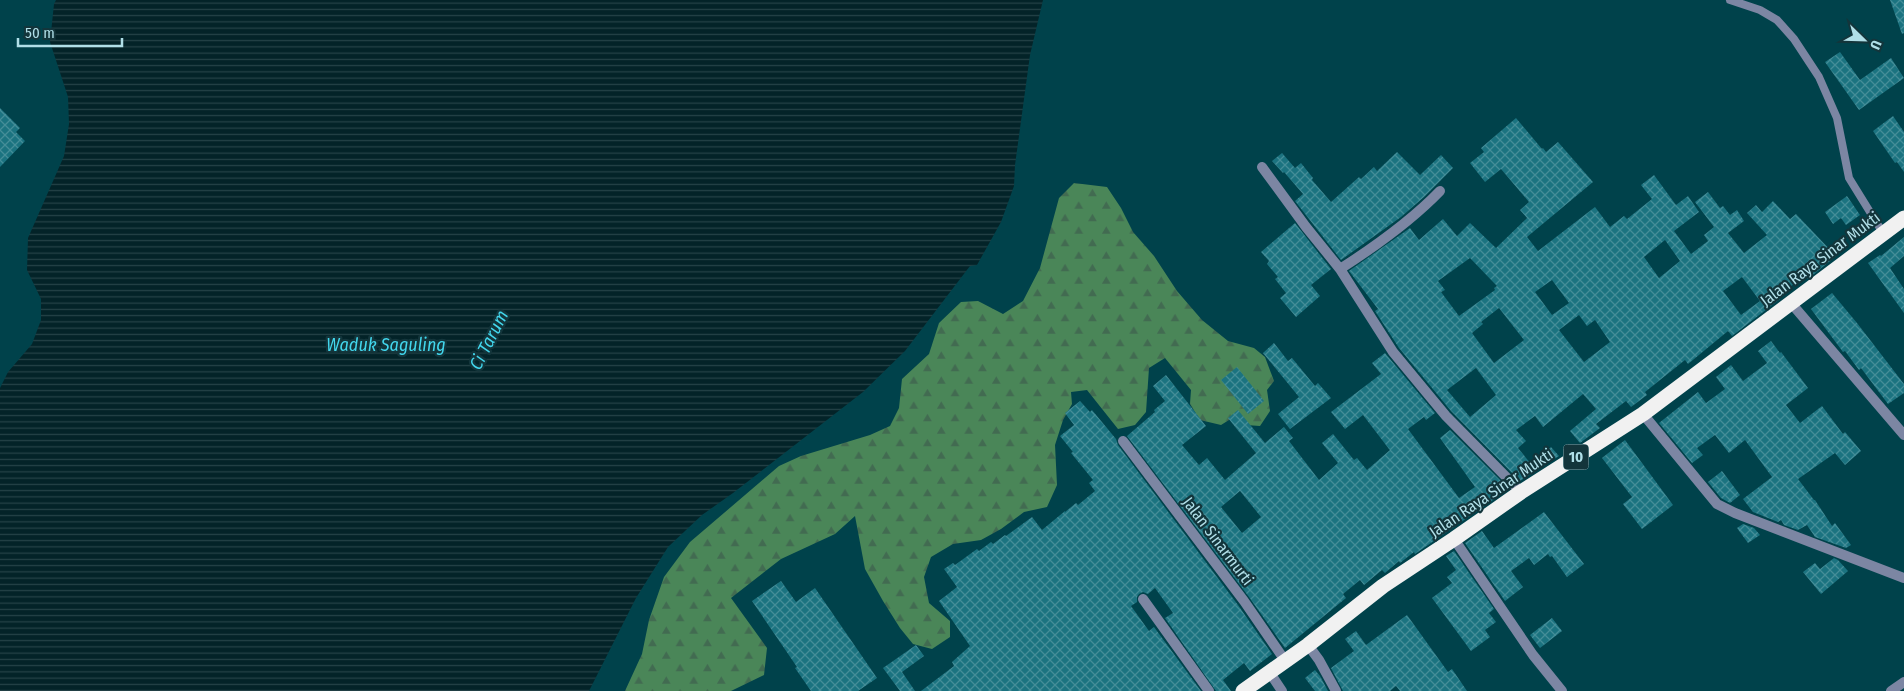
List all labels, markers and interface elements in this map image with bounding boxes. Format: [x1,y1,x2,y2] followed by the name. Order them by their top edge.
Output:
[18,15,121,47] scale bar
[1839,15,1889,65] north arrow
[25,24,55,42] text: 50 m
[1866,38,1885,52] text: U
[1756,208,1884,310] street label: Jalan Raya Sinar Mukti
[465,307,513,373] water label: Ci Tarum
[326,334,446,356] water label: Waduk Saguling
[1564,444,1588,470] road number: 10
[1426,445,1556,541] street label: Jalan Raya Sinar Mukti
[1179,493,1257,589] street label: Jalan Sinarmurti

